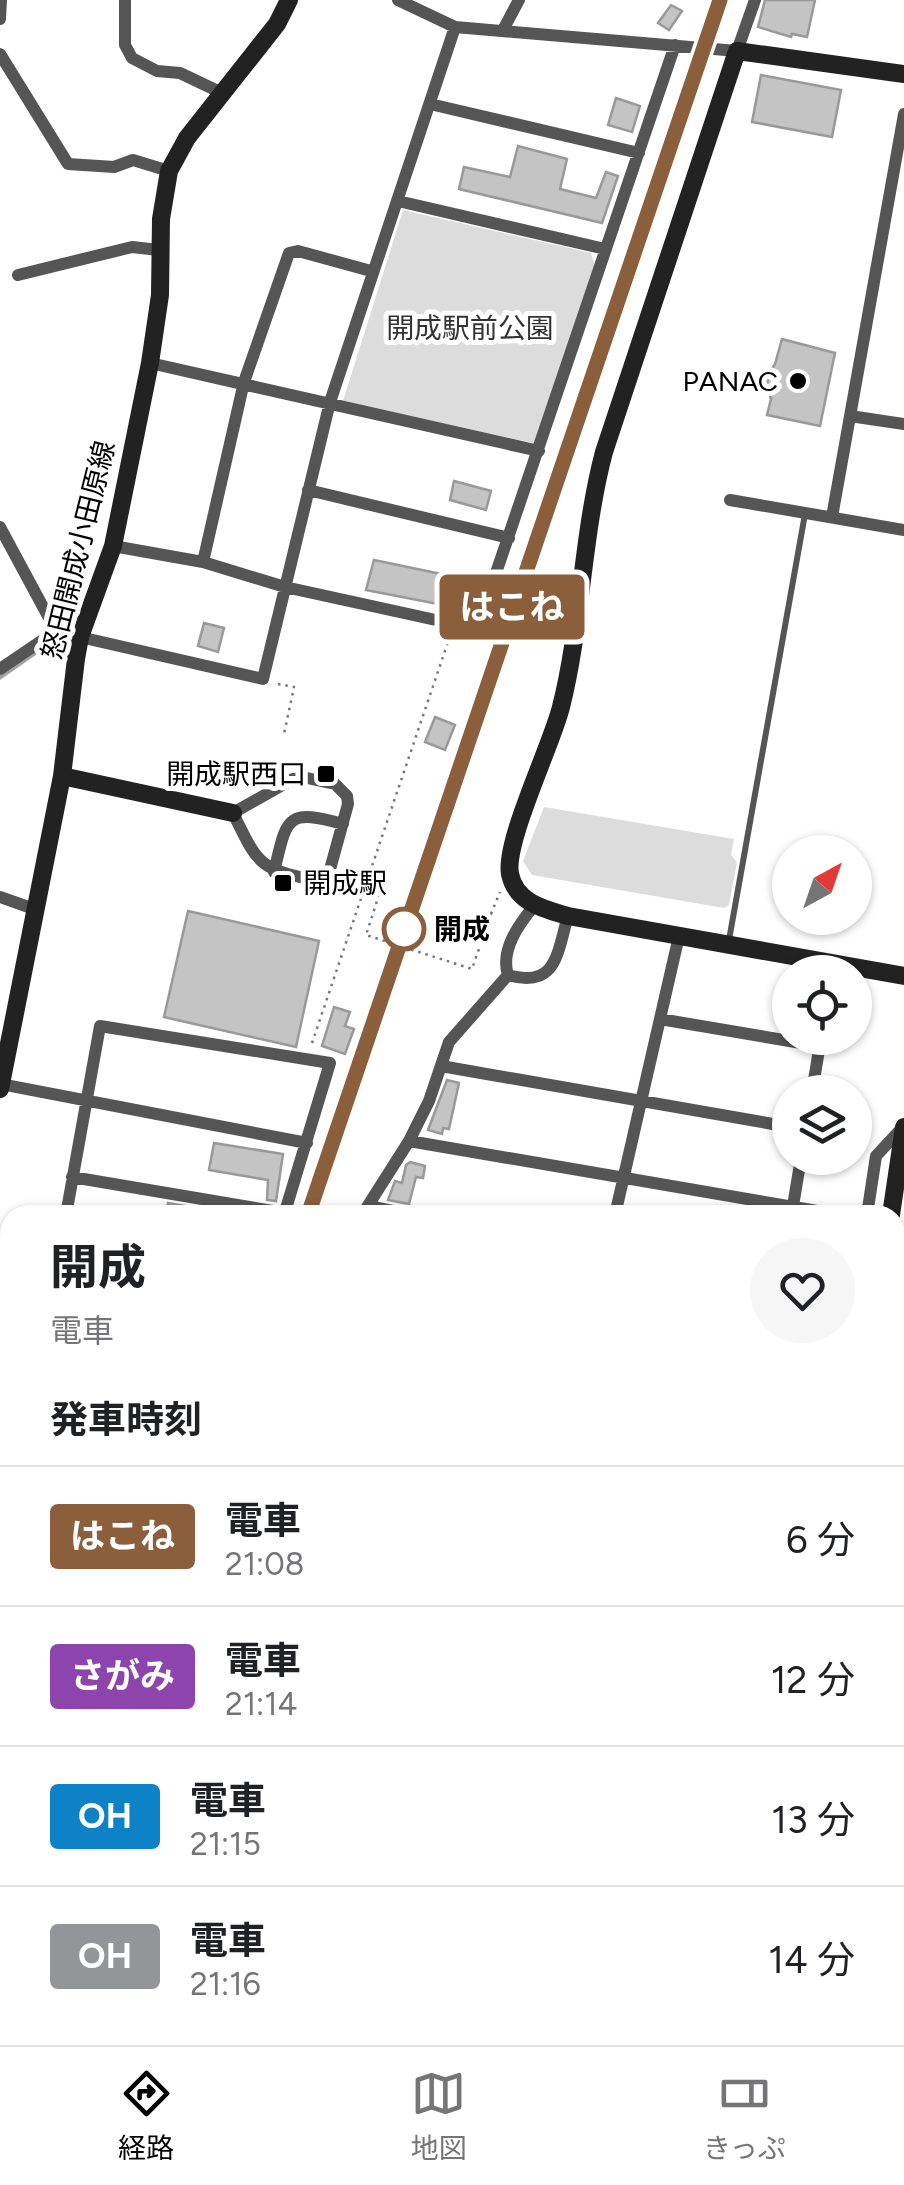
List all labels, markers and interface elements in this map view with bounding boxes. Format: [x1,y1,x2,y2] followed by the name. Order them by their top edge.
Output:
[386,311,554,345] park label: 開成駅前公園
[683,364,778,398] place label: PANAC
[787,370,809,392] marker: PANAC
[34,437,122,663] street label: 怒田開成小田原線
[454,574,570,640] line badge: はこね
[459,586,565,628] text: はこね
[166,757,306,791] place label: 開成駅西口
[315,763,337,785] marker: 開成駅西口
[772,835,872,935] north arrow
[772,835,872,1175] map controls
[303,866,387,900] place label: 開成駅
[272,872,294,894] marker: 開成駅
[383,908,425,950] marker: 開成
[434,912,490,946] place label: 開成
[772,955,872,1055] button: locate
[772,1075,872,1175] button: layers
[50,1238,146,1296] text: 開成
[750,1238,855,1343] button: heart
[50,1312,114,1350] text: 電車
[50,1397,202,1443] text: 発車時刻
[225,1498,301,1544] text: 電車
[70,1515,175,1557] text: はこね
[786,1517,855,1563] text: 6 分
[225,1545,304,1583] text: 21:08
[225,1638,301,1684] text: 電車
[70,1655,175,1697] text: さがみ
[771,1657,855,1703] text: 12 分
[225,1685,297,1723] text: 21:14
[190,1778,266,1824] text: 電車
[78,1795,132,1837] text: OH
[771,1797,855,1843] text: 13 分
[190,1825,261,1863] text: 21:15
[190,1918,266,1964] text: 電車
[78,1935,132,1977] text: OH
[768,1937,855,1983] text: 14 分
[190,1965,261,2003] text: 21:16
[118,2066,174,2166] tab: 経路
[411,2066,467,2166] tab: 地図
[703,2066,786,2166] tab: きっぷ

